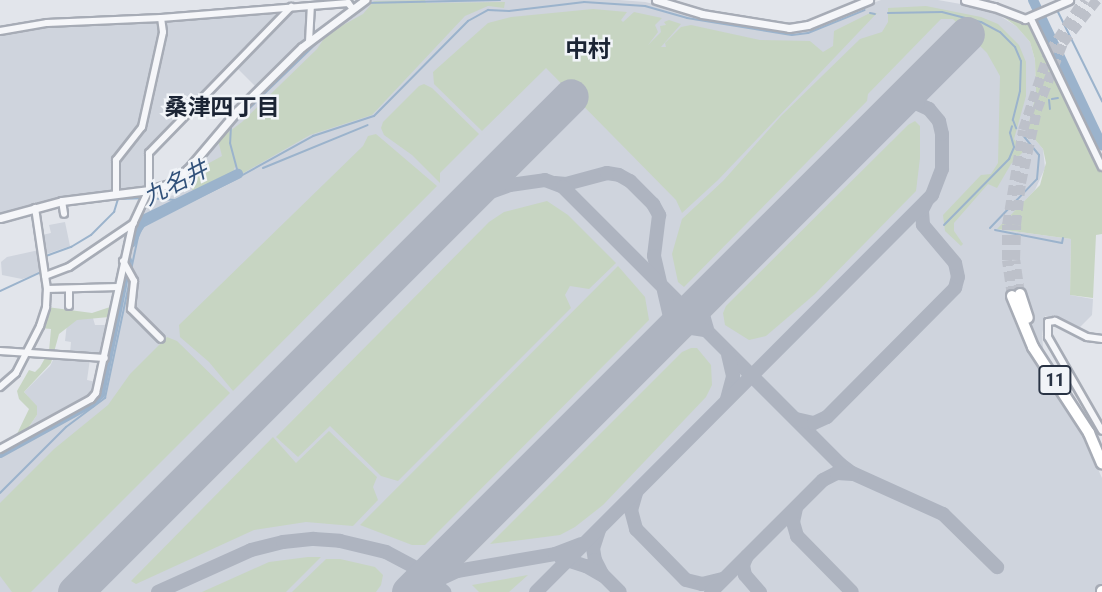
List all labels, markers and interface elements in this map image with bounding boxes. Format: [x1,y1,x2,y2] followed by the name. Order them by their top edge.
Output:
[565,36,611,64] district label: 中村
[165,94,279,122] district label: 桑津四丁目
[139,156,213,212] water label: 九名井
[1038,364,1072,396] road number: 11

